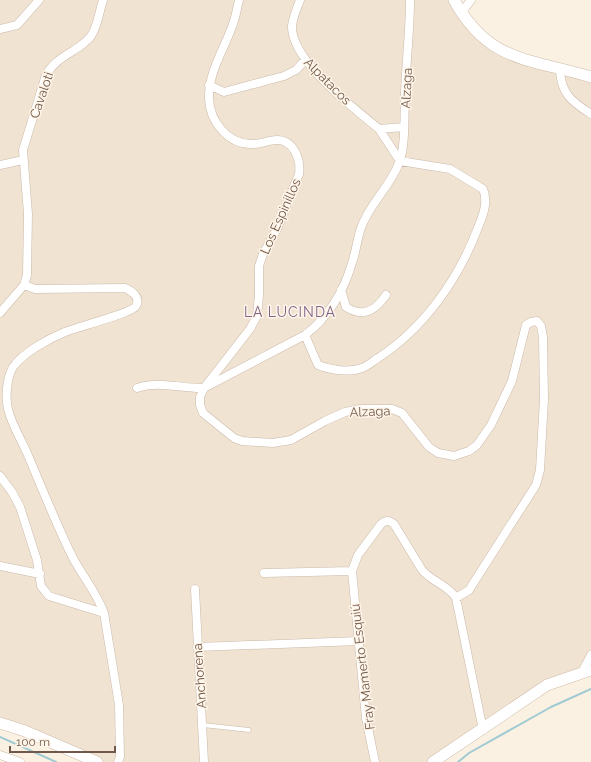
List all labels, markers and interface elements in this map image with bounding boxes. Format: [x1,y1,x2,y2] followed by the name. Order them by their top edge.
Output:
[301,55,354,108] street label: Alpatacos
[398,67,415,109] street label: Alzaga
[27,70,56,120] street label: Cavaloti
[257,176,304,256] street label: Los Espinillos
[244,304,336,320] district label: LA LUCINDA
[349,403,391,420] street label: Alzaga
[347,603,378,731] street label: Fray Mamerto Esquiú
[190,643,209,709] street label: Anchorena
[10,728,115,754] scale bar
[16,735,50,749] text: 100 m

